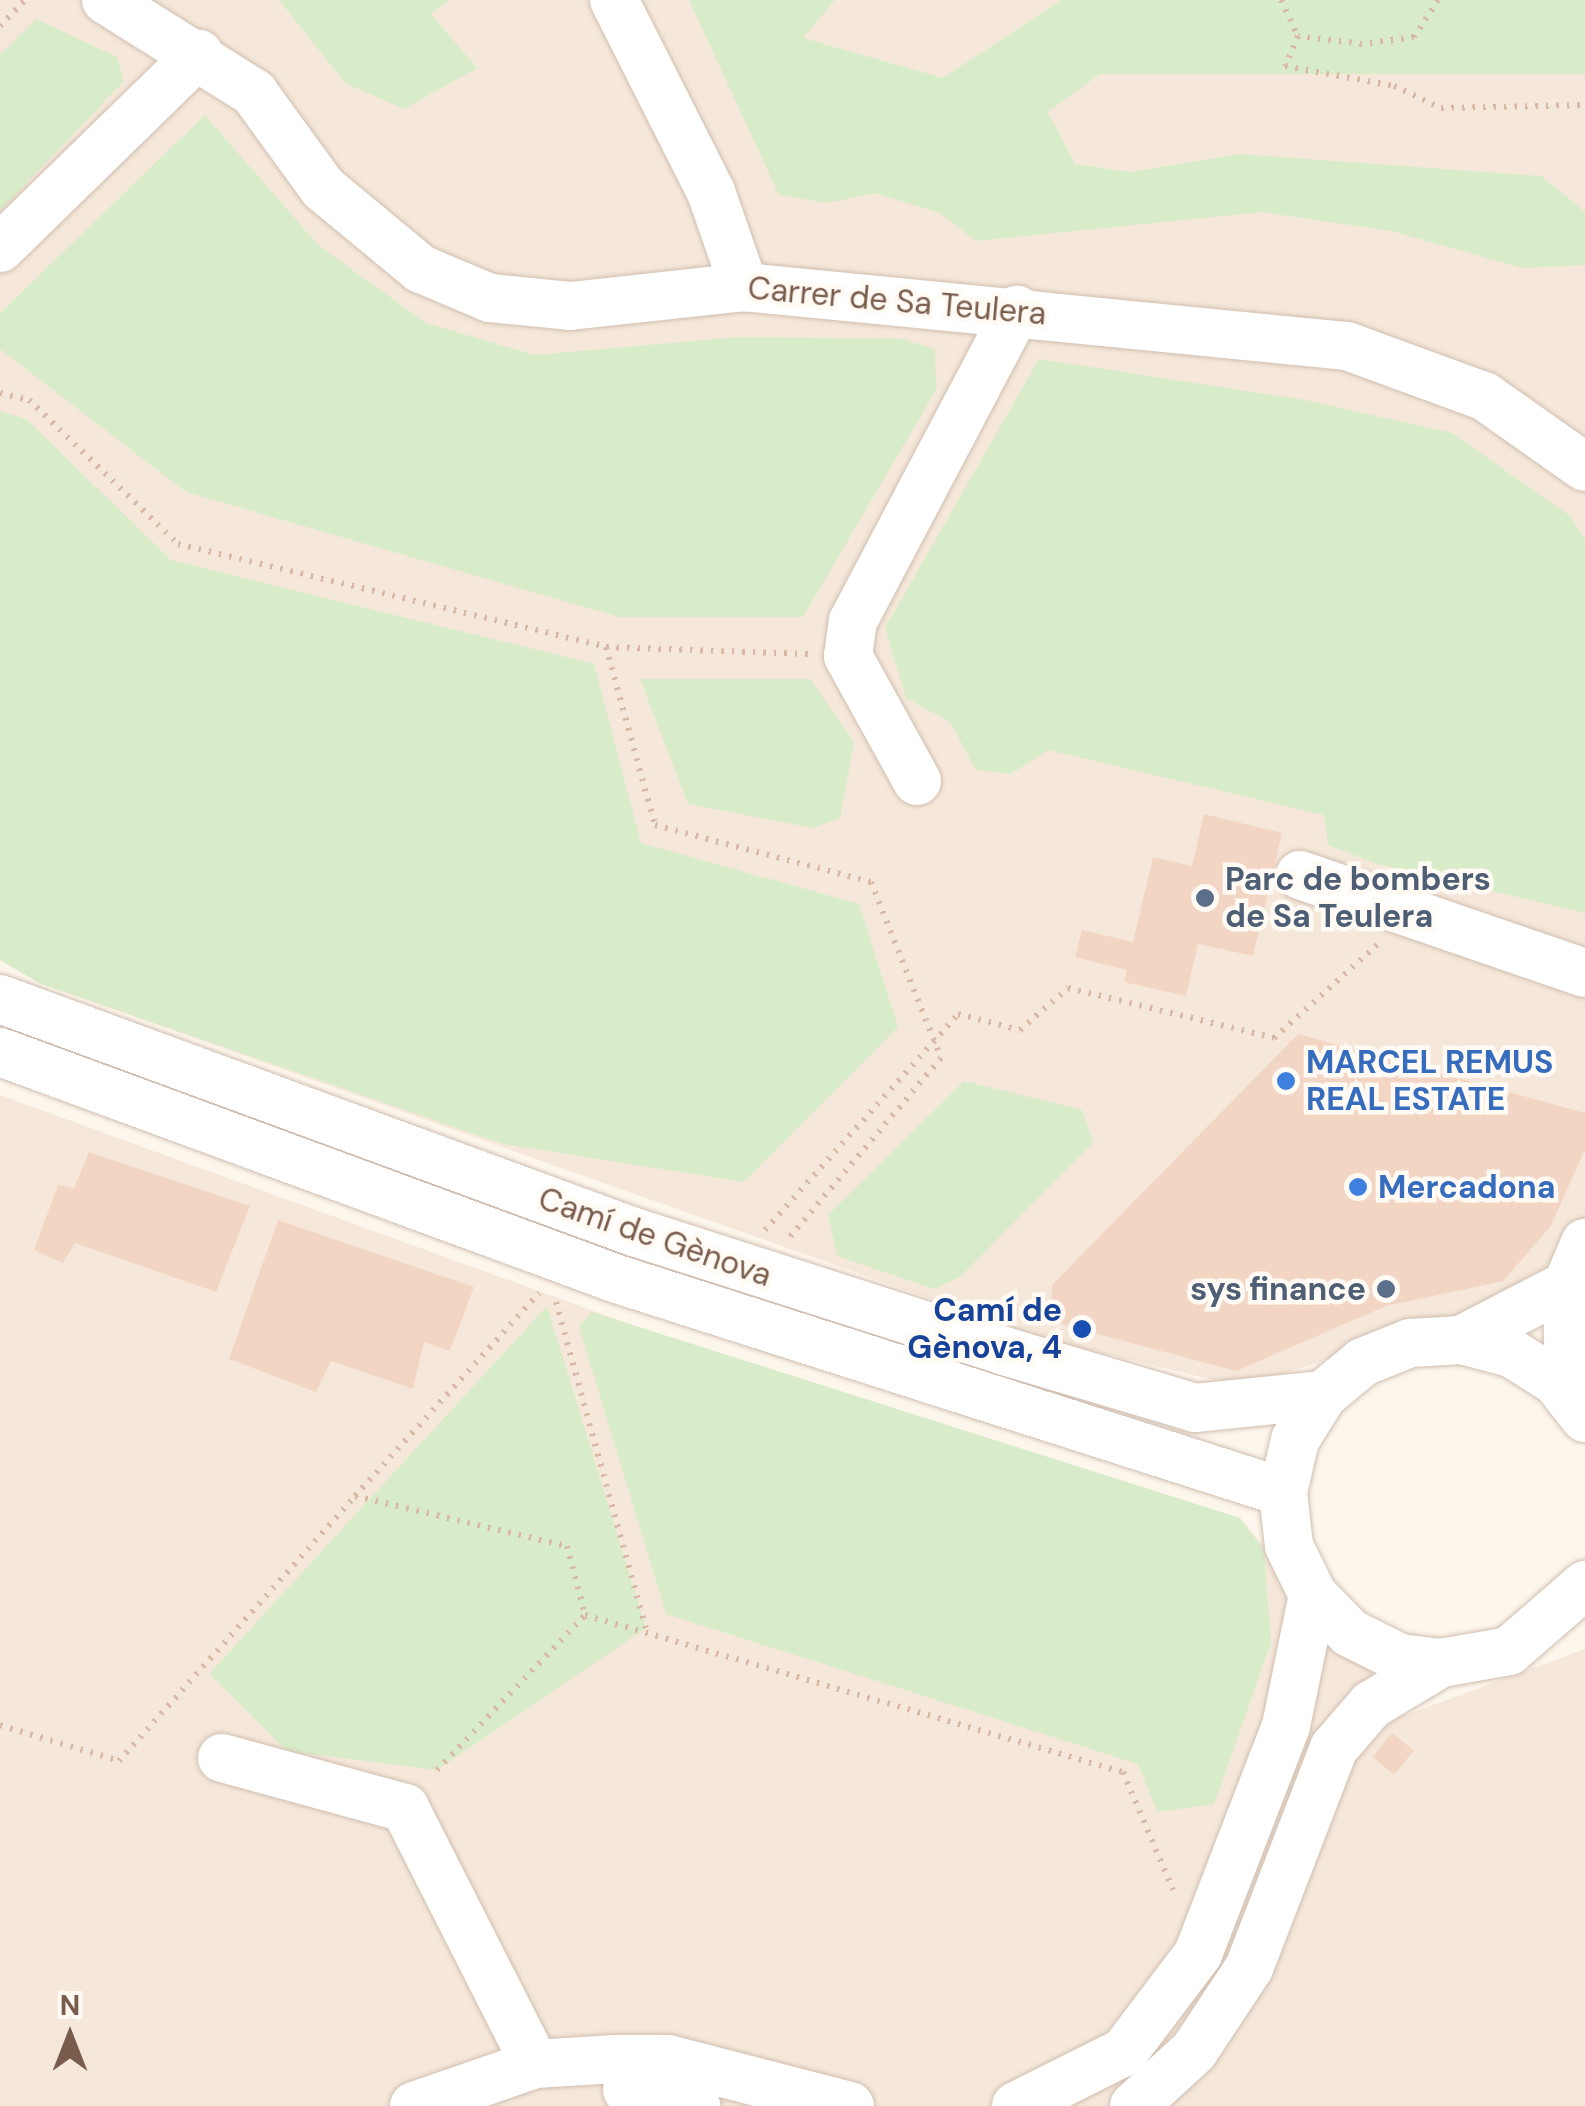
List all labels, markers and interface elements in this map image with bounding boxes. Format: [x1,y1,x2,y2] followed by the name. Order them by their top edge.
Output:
[746,269,1048,333] street label: Carrer de Sa Teulera
[1225,861,1491,936] place label: Parc de bombers de Sa Teulera
[1194,887,1216,909] marker: Parc de bombers de Sa Teulera
[1306,1044,1553,1119] place label: MARCEL REMUS REAL ESTATE
[1275,1070,1297,1092] marker: MARCEL REMUS REAL ESTATE
[1378,1168,1556,1206] place label: Mercadona
[1347,1176,1369,1198] marker: Mercadona
[534,1179,776,1295] street label: Camí de Gènova
[1190,1270,1366,1308] place label: sys finance
[1375,1278,1397,1300] marker: sys finance
[907,1292,1062,1367] place label: Camí de Gènova, 4
[1071,1318,1093,1340] marker: Camí de Gènova, 4
[20,1986,120,2086] north arrow
[60,1987,80,2024] text: N

